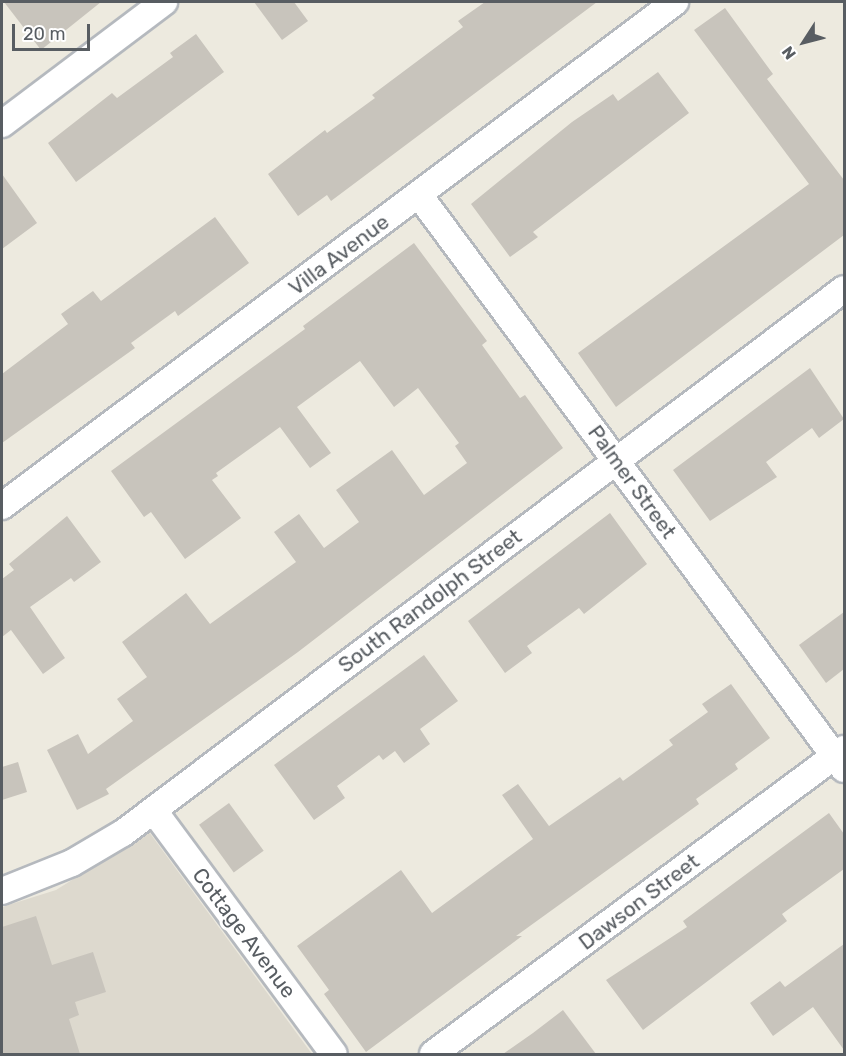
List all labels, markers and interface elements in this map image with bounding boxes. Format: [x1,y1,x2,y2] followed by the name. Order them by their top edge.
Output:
[15,12,93,50] scale bar
[774,12,834,72] north arrow
[23,23,65,45] text: 20 m
[778,43,800,63] text: N
[284,209,394,301] street label: Villa Avenue
[582,420,682,544] street label: Palmer Street
[333,524,527,678] street label: South Randolph Street
[574,849,704,955] street label: Dawson Street
[187,863,301,1003] street label: Cottage Avenue

